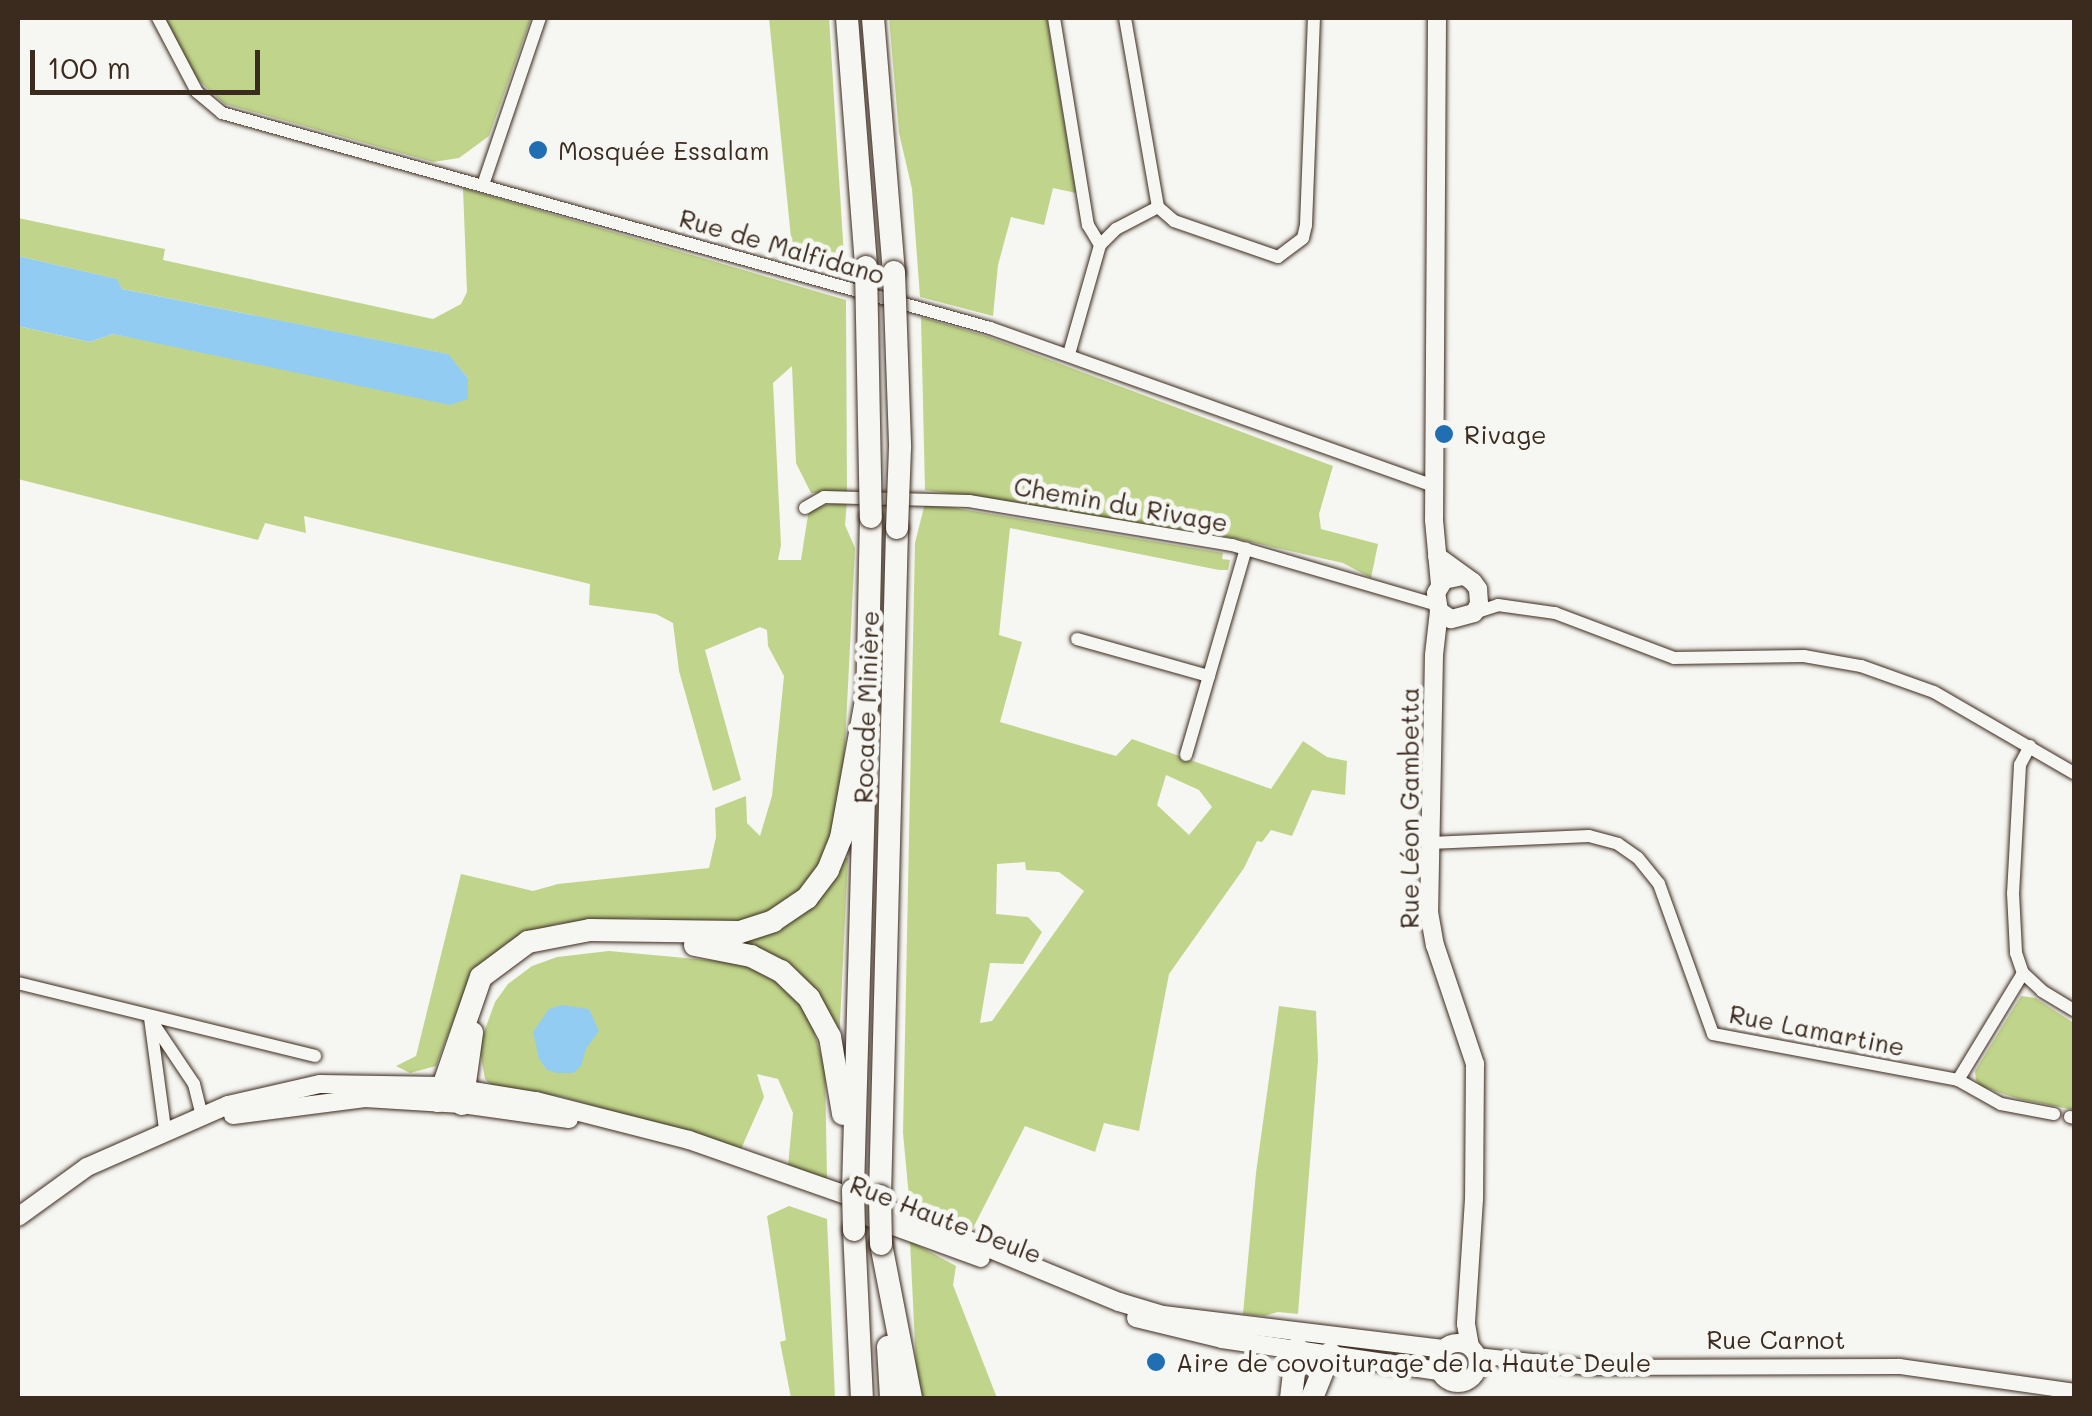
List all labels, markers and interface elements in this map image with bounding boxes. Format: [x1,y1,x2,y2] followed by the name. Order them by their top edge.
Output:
[35,30,265,92] scale bar
[47,47,131,87] text: 100 m
[558,135,770,165] place label: Mosquée Essalam
[527,139,549,161] marker: Mosquée Essalam
[676,202,888,290] street label: Rue de Malfidano
[1464,419,1546,449] place label: Rivage
[1433,423,1455,445] marker: Rivage
[1012,470,1230,538] street label: Chemin du Rivage
[848,610,884,804] street label: Rocade Minière
[1394,687,1424,929] street label: Rue Léon Gambetta
[1727,998,1907,1062] street label: Rue Lamartine
[846,1169,1046,1269] street label: Rue Haute Deule
[1707,1324,1845,1354] street label: Rue Carnot
[1176,1347,1651,1377] place label: Aire de covoiturage de la Haute Deule
[1145,1351,1167,1373] marker: Aire de covoiturage de la Haute Deule

